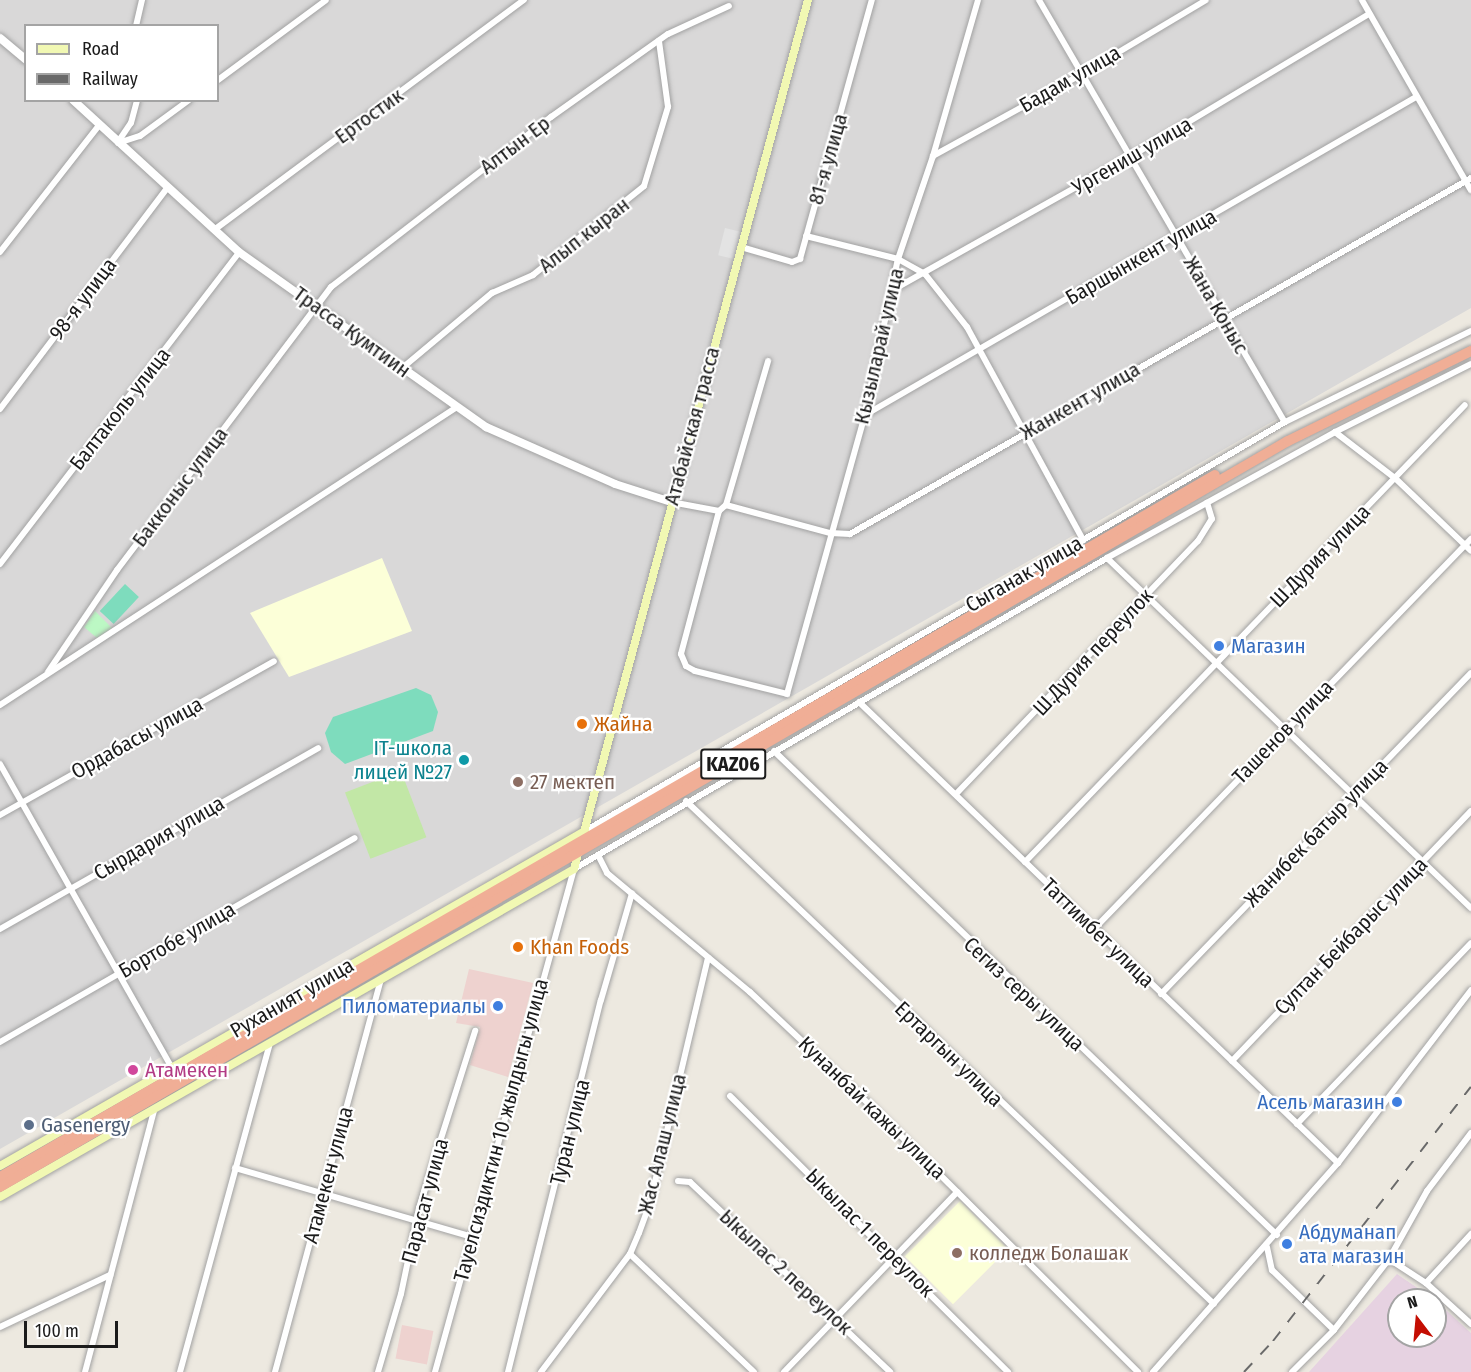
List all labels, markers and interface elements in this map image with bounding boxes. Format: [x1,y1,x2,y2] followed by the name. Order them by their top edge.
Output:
[24,24,219,102] legend
[82,38,119,60] text: Road
[1015,40,1125,118] street label: Бадам улица
[82,68,138,90] text: Railway
[330,83,408,149] street label: Ертостик
[475,110,555,180] street label: Алтын Ер
[803,111,853,207] street label: 81-я улица
[1068,111,1196,201] street label: Ургениш улица
[534,192,634,278] street label: Алып кыран
[1061,204,1221,310] street label: Баршынкент улица
[1178,252,1254,358] street label: Жана Коныс
[44,253,122,345] street label: 98-я улица
[849,265,909,427] street label: Кызыларай улица
[289,281,415,383] street label: Трасса Кумтиин
[64,343,176,475] street label: Балтаколь улица
[659,344,725,508] street label: Атабайская трасса
[1016,357,1144,445] street label: Жанкент улица
[127,422,233,552] street label: Бакконыс улица
[1265,499,1375,613] street label: Ш.Дурия улица
[961,530,1087,618] street label: Сыганак улица
[1028,583,1158,721] street label: Ш.Дурия переулок
[1231,633,1306,659] place label: Магазин
[1212,639,1226,653] marker: Магазин
[1227,675,1339,789] street label: Ташенов улица
[67,691,207,785] street label: Ордабасы улица
[594,711,652,737] place label: Жайна
[575,717,589,731] marker: Жайна
[354,735,452,785] place label: IT-школа лицей №27
[700,747,766,781] road number: KАZ06
[457,753,471,767] marker: IT-школа лицей №27
[1239,754,1393,912] street label: Жанибек батыр улица
[530,769,615,795] place label: 27 мектеп
[511,775,525,789] marker: 27 мектеп
[89,790,229,886] street label: Сырдария улица
[1269,852,1433,1020] street label: Султан Бейбарыс улица
[1036,873,1160,993] street label: Таттимбет улица
[114,896,240,984] street label: Бортобе улица
[958,932,1090,1056] street label: Сегиз серы улица
[530,934,629,960] place label: Khan Foods
[511,940,525,954] marker: Khan Foods
[226,952,358,1044] street label: Руханият улица
[448,976,554,1284] street label: Тауелсиздиктин 10 жылдыгы улица
[342,993,486,1019] place label: Пиломатериалы
[890,996,1008,1112] street label: Ертаргын улица
[491,999,505,1013] marker: Пиломатериалы
[793,1031,951,1185] street label: Кунанбай кажы улица
[145,1057,228,1083] place label: Атамекен
[126,1063,140,1077] marker: Атамекен
[632,1071,692,1217] street label: Жас Алаш улица
[545,1076,595,1188] street label: Туран улица
[1257,1089,1385,1115] place label: Асель магазин
[1390,1095,1404,1109] marker: Асель магазин
[298,1104,358,1246] street label: Атамекен улица
[41,1112,130,1138] place label: Gasenergy
[22,1118,36,1132] marker: Gasenergy
[396,1135,454,1267] street label: Парасат улица
[801,1164,939,1302] street label: Ыкылас 1 переулок
[714,1204,858,1340] street label: Ыкылас 2 переулок
[1299,1219,1404,1269] place label: Абдуманап ата магазин
[1280,1237,1294,1251] marker: Абдуманап ата магазин
[969,1240,1128,1266] place label: колледж Болашак
[950,1246,964,1260] marker: колледж Болашак
[1387,1288,1447,1348] north arrow
[1405,1292,1420,1313] text: N
[27,1309,122,1347] scale bar
[35,1320,79,1342] text: 100 m

